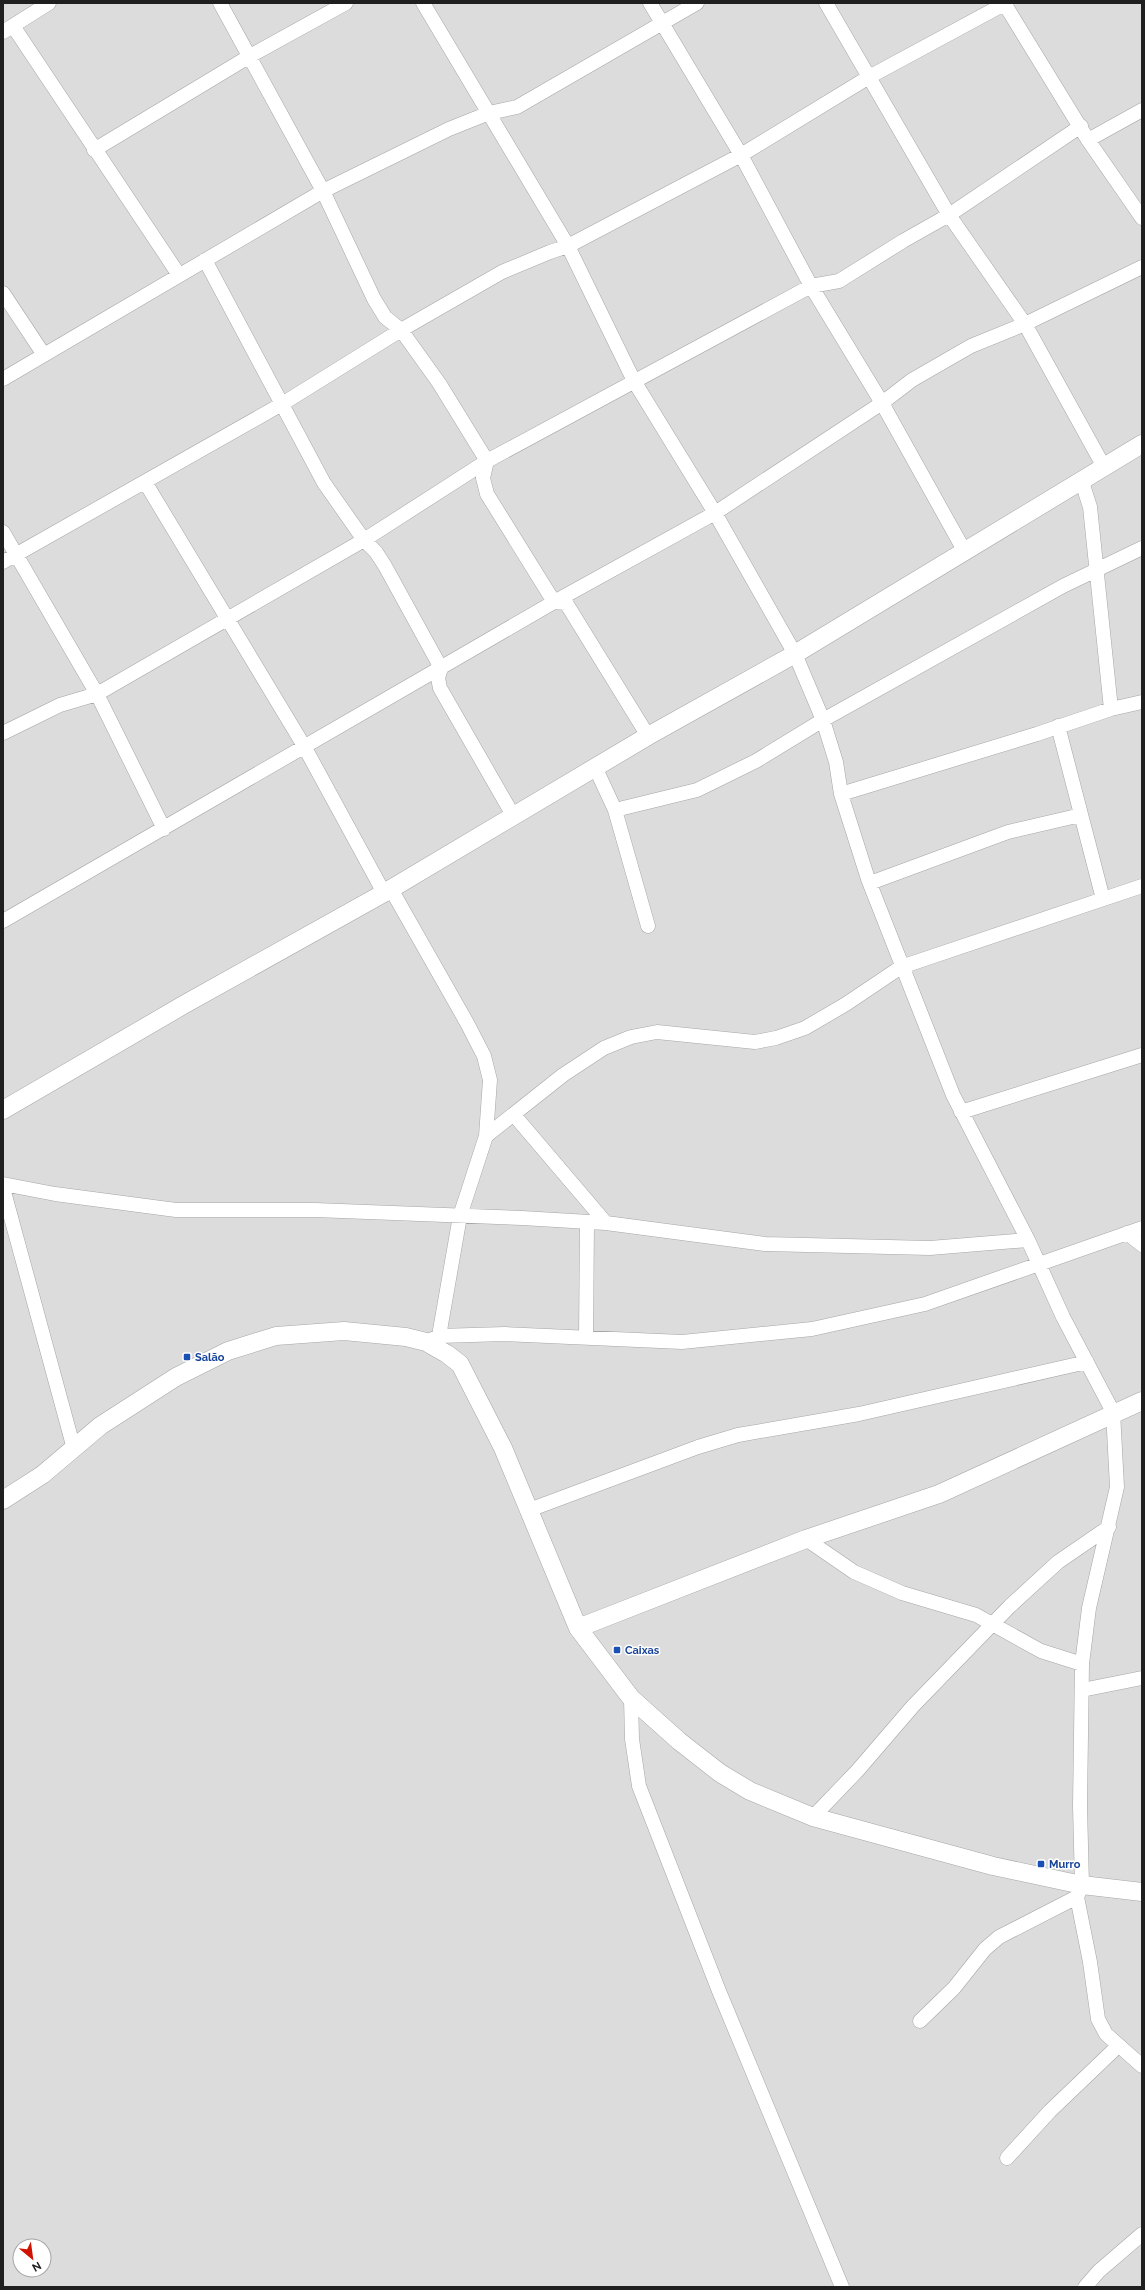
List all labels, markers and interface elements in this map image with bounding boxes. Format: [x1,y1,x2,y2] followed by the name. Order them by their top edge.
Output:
[195,1351,225,1364] place label: Salão
[182,1352,192,1362] marker: Salão
[625,1644,660,1657] place label: Caixas
[612,1645,622,1655] marker: Caixas
[1049,1858,1081,1871] place label: Murro
[1036,1859,1046,1869] marker: Murro
[12,2238,52,2278] north arrow
[30,2259,43,2274] text: N

